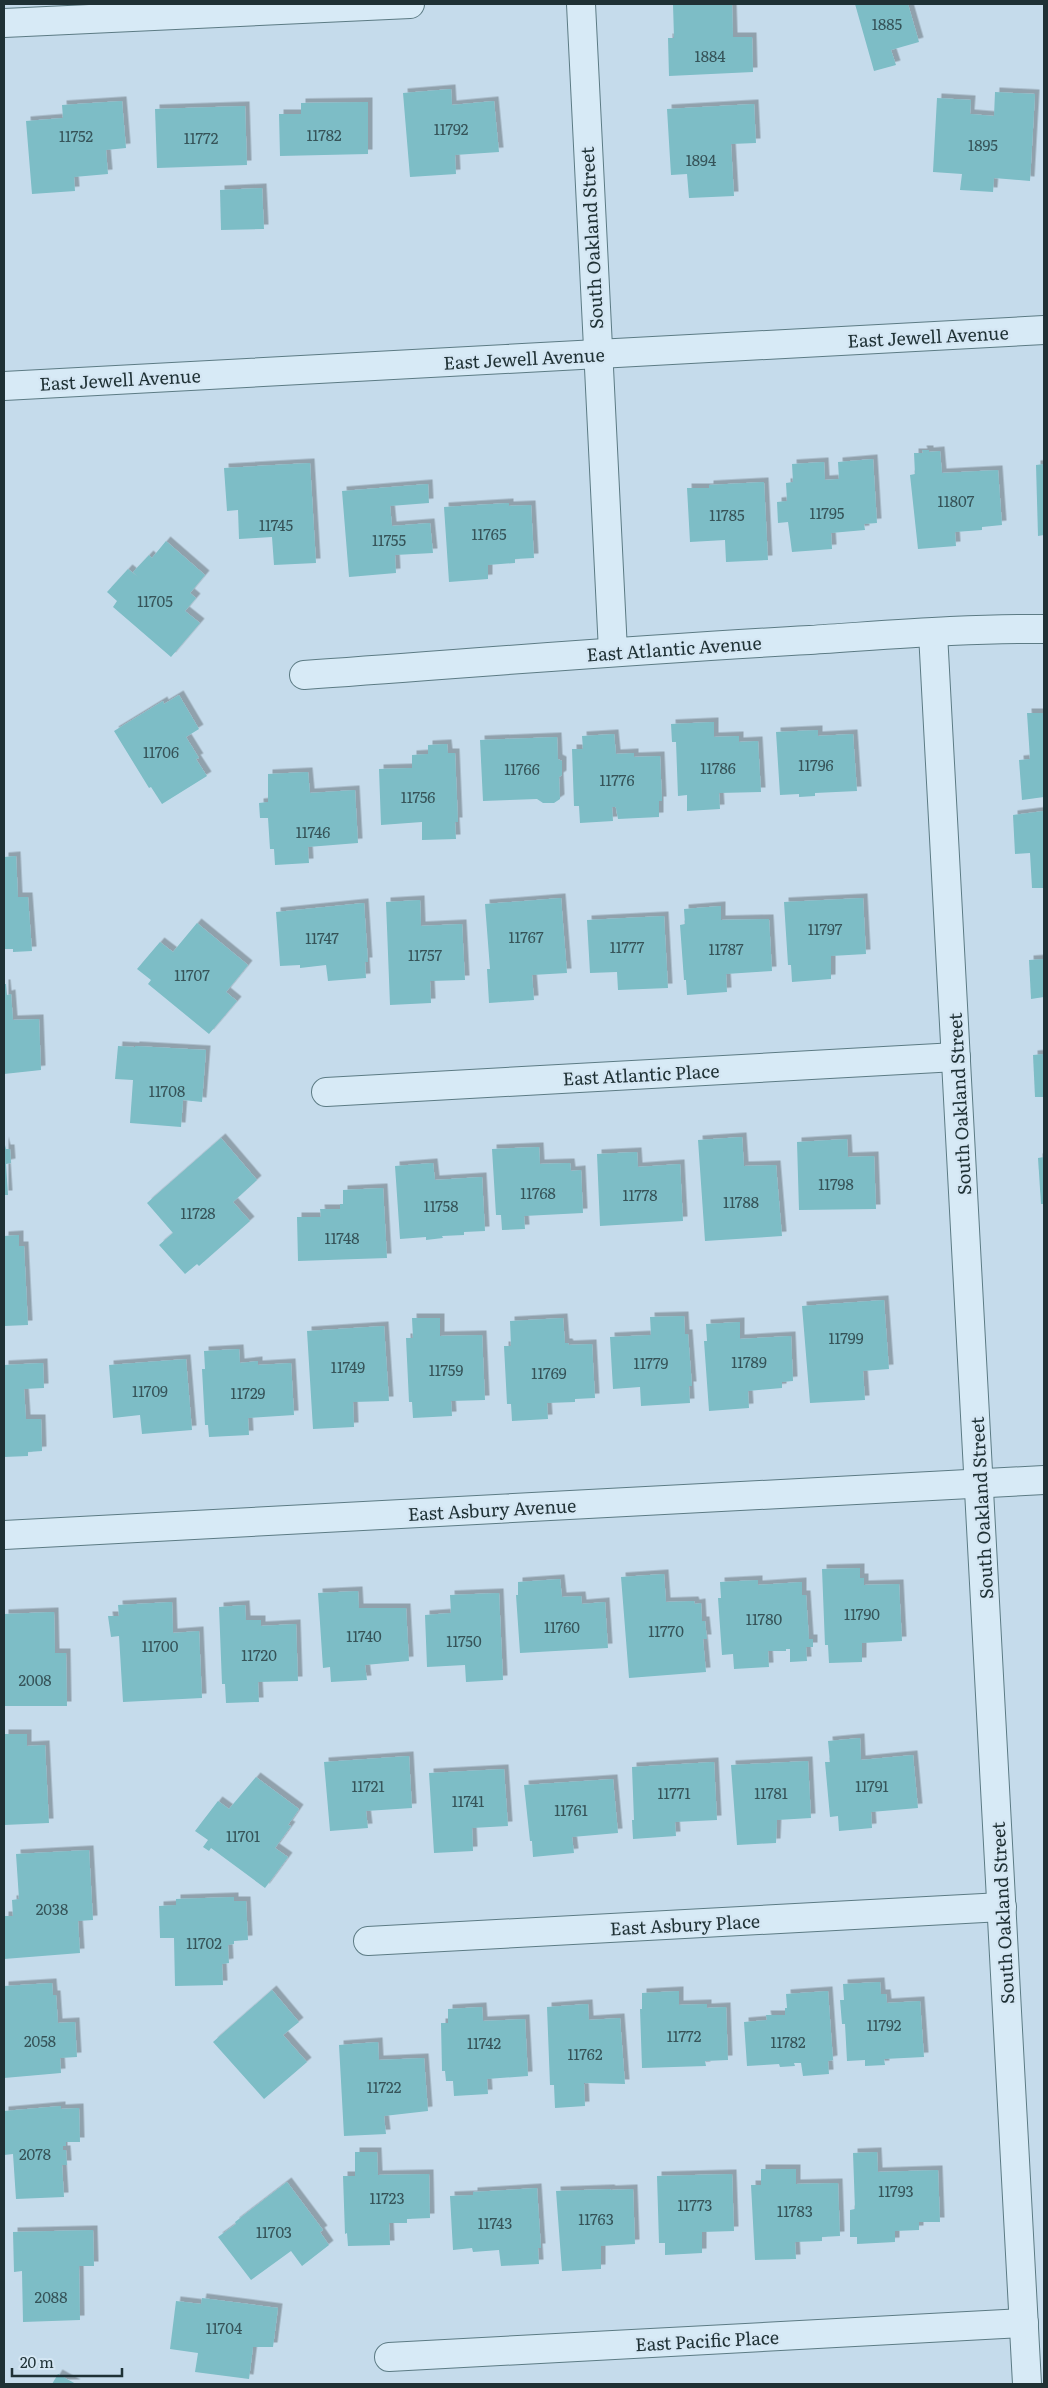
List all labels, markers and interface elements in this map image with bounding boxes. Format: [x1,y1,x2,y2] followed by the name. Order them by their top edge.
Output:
[872,12,903,35] house number: 1885
[695,44,725,67] house number: 1884
[434,117,469,140] house number: 11792
[306,123,342,146] house number: 11782
[59,124,93,147] house number: 11752
[184,126,219,149] house number: 11772
[968,133,998,156] house number: 1895
[573,145,609,330] street label: South Oakland Street
[686,148,716,171] house number: 1894
[847,318,1009,354] street label: East Jewell Avenue
[443,340,605,376] street label: East Jewell Avenue
[39,361,201,397] street label: East Jewell Avenue
[938,489,975,512] house number: 11807
[810,501,845,524] house number: 11795
[709,503,745,526] house number: 11785
[259,513,293,536] house number: 11745
[471,522,507,545] house number: 11765
[372,528,406,551] house number: 11755
[137,589,173,612] house number: 11705
[586,628,762,668] street label: East Atlantic Avenue
[143,740,179,763] house number: 11706
[798,753,834,776] house number: 11796
[700,756,736,779] house number: 11786
[504,757,540,780] house number: 11766
[599,768,635,791] house number: 11776
[401,785,435,808] house number: 11756
[296,820,330,843] house number: 11746
[808,917,843,940] house number: 11797
[508,925,544,948] house number: 11767
[305,926,339,949] house number: 11747
[610,935,645,958] house number: 11777
[708,937,744,960] house number: 11787
[408,943,442,966] house number: 11757
[174,963,210,986] house number: 11707
[941,1011,977,1196] street label: South Oakland Street
[562,1056,720,1092] street label: East Atlantic Place
[149,1079,185,1102] house number: 11708
[818,1172,854,1195] house number: 11798
[520,1181,556,1204] house number: 11768
[622,1183,658,1206] house number: 11778
[723,1190,759,1213] house number: 11788
[424,1194,458,1217] house number: 11758
[180,1201,216,1224] house number: 11728
[325,1226,359,1249] house number: 11748
[828,1326,864,1349] house number: 11799
[731,1350,767,1373] house number: 11789
[634,1351,669,1374] house number: 11779
[331,1355,365,1378] house number: 11749
[429,1358,463,1381] house number: 11759
[531,1361,567,1384] house number: 11769
[132,1379,168,1402] house number: 11709
[231,1381,266,1404] house number: 11729
[963,1415,999,1600] street label: South Oakland Street
[407,1491,577,1527] street label: East Asbury Avenue
[844,1602,880,1625] house number: 11790
[746,1607,782,1630] house number: 11780
[544,1615,580,1638] house number: 11760
[648,1619,684,1642] house number: 11770
[346,1624,382,1647] house number: 11740
[446,1629,482,1652] house number: 11750
[142,1634,179,1657] house number: 11700
[241,1643,277,1666] house number: 11720
[18,1668,52,1691] house number: 2008
[351,1774,385,1797] house number: 11721
[855,1774,889,1797] house number: 11791
[657,1781,691,1804] house number: 11771
[754,1781,788,1804] house number: 11781
[452,1789,484,1812] house number: 11741
[554,1798,588,1821] house number: 11761
[984,1820,1020,2005] street label: South Oakland Street
[226,1824,260,1847] house number: 11701
[36,1897,68,1920] house number: 2038
[609,1907,761,1941] street label: East Asbury Place
[186,1931,222,1954] house number: 11702
[867,2013,902,2036] house number: 11792
[667,2024,702,2047] house number: 11772
[24,2029,56,2052] house number: 2058
[770,2030,806,2053] house number: 11782
[467,2031,501,2054] house number: 11742
[567,2042,603,2065] house number: 11762
[367,2075,402,2098] house number: 11722
[19,2142,51,2165] house number: 2078
[878,2179,914,2202] house number: 11793
[369,2186,405,2209] house number: 11723
[678,2193,712,2216] house number: 11773
[777,2199,813,2222] house number: 11783
[578,2207,614,2230] house number: 11763
[478,2211,512,2234] house number: 11743
[256,2220,292,2243] house number: 11703
[35,2285,67,2308] house number: 2088
[206,2316,242,2339] house number: 11704
[634,2323,780,2357] street label: East Pacific Place
[12,2346,122,2378] scale bar
[20,2350,54,2373] text: 20 m

